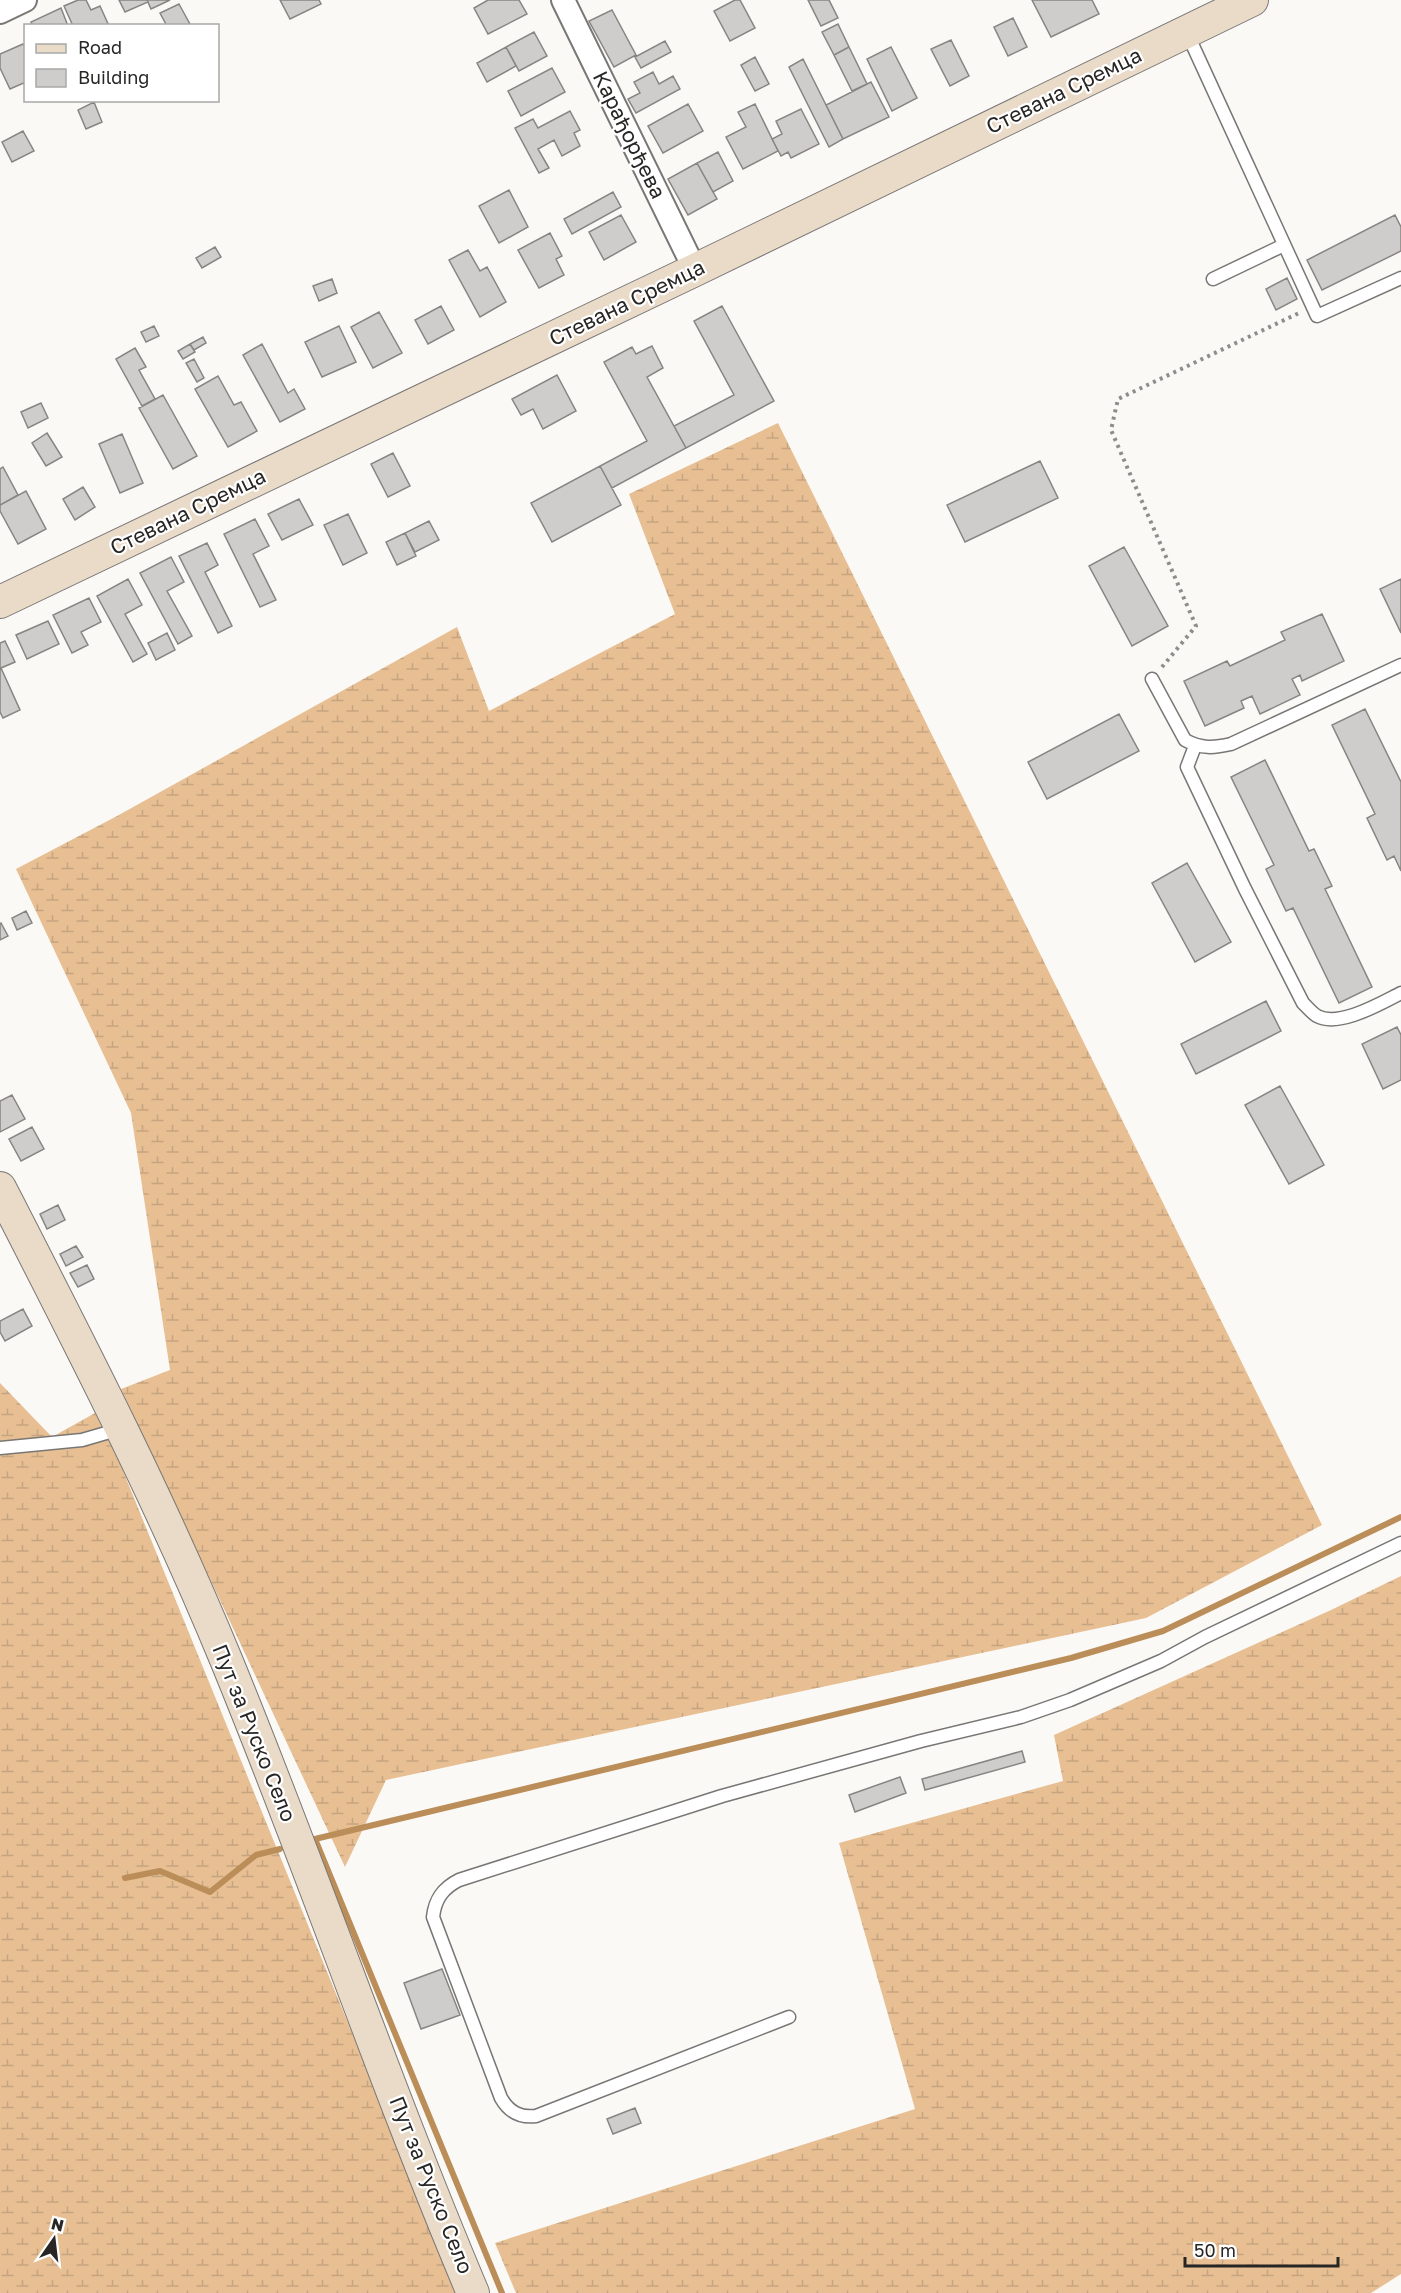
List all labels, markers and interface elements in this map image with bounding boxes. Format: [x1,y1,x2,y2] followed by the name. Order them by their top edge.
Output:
[24,24,219,102] legend
[78,36,122,58] text: Road
[982,41,1146,139] street label: Стевана Сремца
[78,66,149,88] text: Building
[588,67,672,203] street label: Карађорђева
[545,253,709,351] street label: Стевана Сремца
[106,462,270,560] street label: Стевана Сремца
[207,1640,302,1825] street label: Пут за Руско Село
[384,2092,479,2277] street label: Пут за Руско Село
[24,2209,84,2269] north arrow
[49,2213,66,2236] text: N
[1185,2230,1338,2268] scale bar
[1194,2239,1236,2261] text: 50 m

